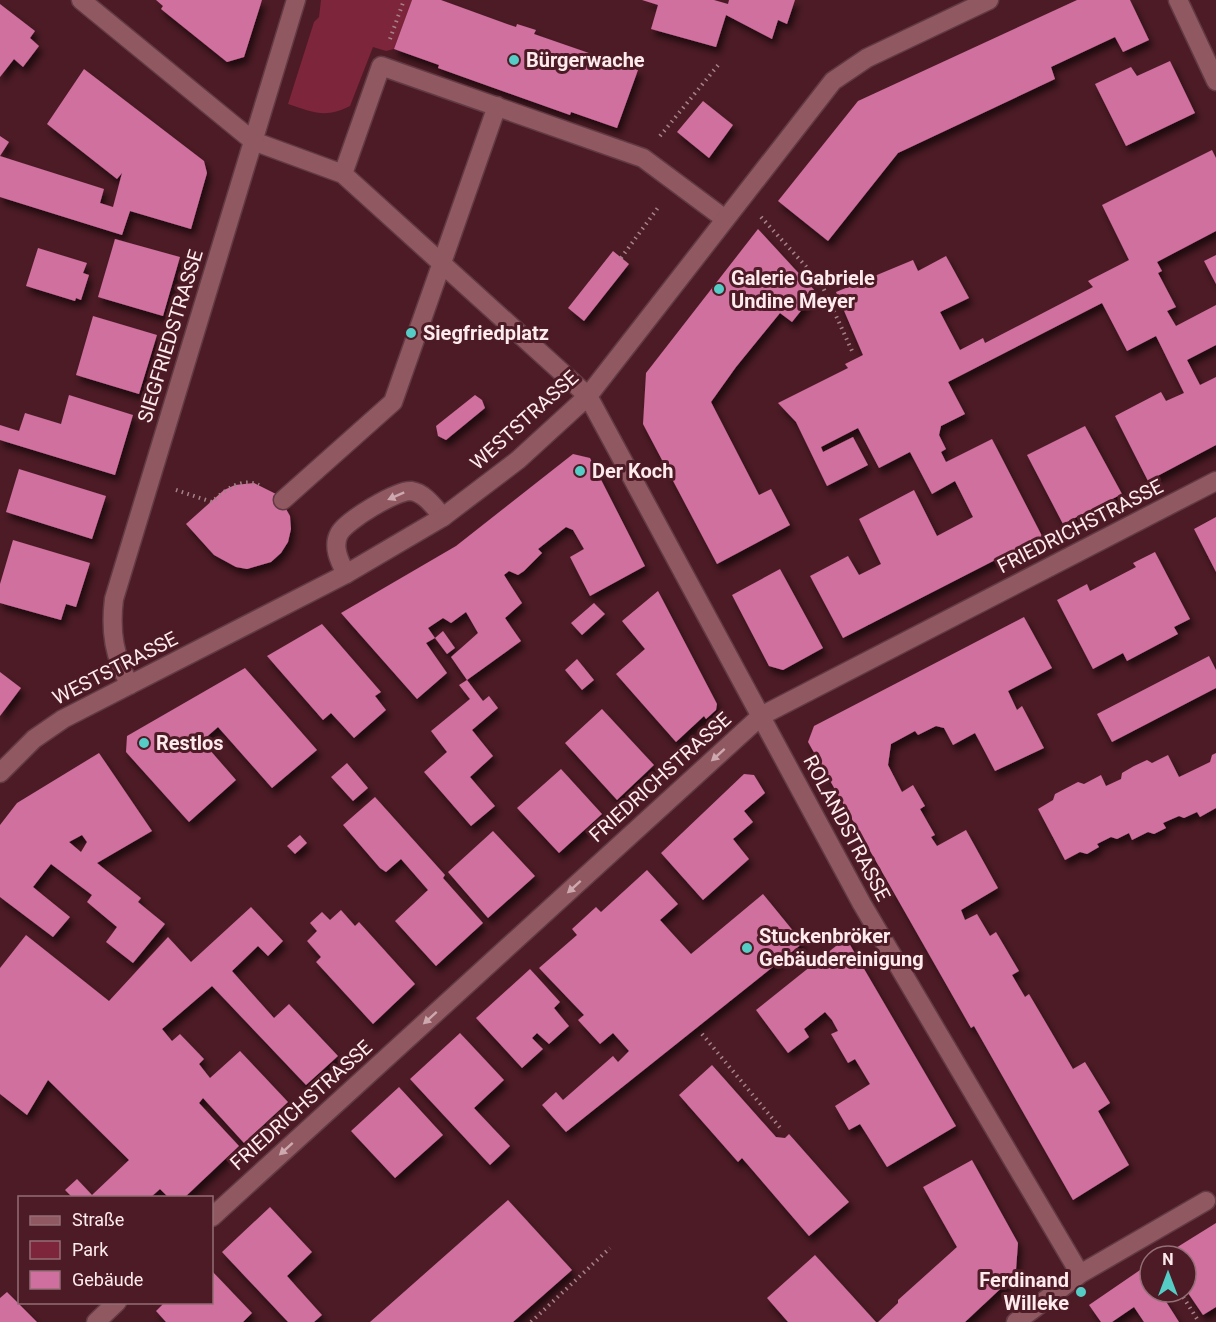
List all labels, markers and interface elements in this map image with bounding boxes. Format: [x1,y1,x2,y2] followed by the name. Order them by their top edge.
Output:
[526,48,645,72] place label: Bürgerwache
[507,53,521,67] marker: Bürgerwache
[132,246,208,426] street label: SIEGFRIEDSTRASSE
[731,266,875,313] place label: Galerie Gabriele Undine Meyer
[712,282,726,296] marker: Galerie Gabriele Undine Meyer
[423,321,549,345] place label: Siegfriedplatz
[404,326,418,340] marker: Siegfriedplatz
[465,365,583,475] street label: WESTSTRASSE
[592,459,673,483] place label: Der Koch
[573,464,587,478] marker: Der Koch
[993,474,1167,578] street label: FRIEDRICHSTRASSE
[387,491,405,501] one-way arrow
[48,626,182,710] street label: WESTSTRASSE
[584,707,736,847] street label: FRIEDRICHSTRASSE
[156,731,224,755] place label: Restlos
[137,736,151,750] marker: Restlos
[711,748,726,761] one-way arrow
[798,751,896,905] street label: ROLANDSTRASSE
[567,880,582,893] one-way arrow
[759,924,924,971] place label: Stuckenbröker Gebäudereinigung
[740,941,754,955] marker: Stuckenbröker Gebäudereinigung
[422,1011,437,1025] one-way arrow
[225,1035,377,1175] street label: FRIEDRICHSTRASSE
[278,1142,293,1156] one-way arrow
[18,1196,213,1304] legend
[72,1209,124,1230] text: Straße
[72,1239,109,1260] text: Park
[1138,1244,1198,1304] north arrow
[1162,1250,1174,1269] text: N
[979,1268,1069,1315] place label: Ferdinand Willeke
[72,1269,143,1290] text: Gebäude
[1074,1285,1088,1299] marker: Ferdinand Willeke

